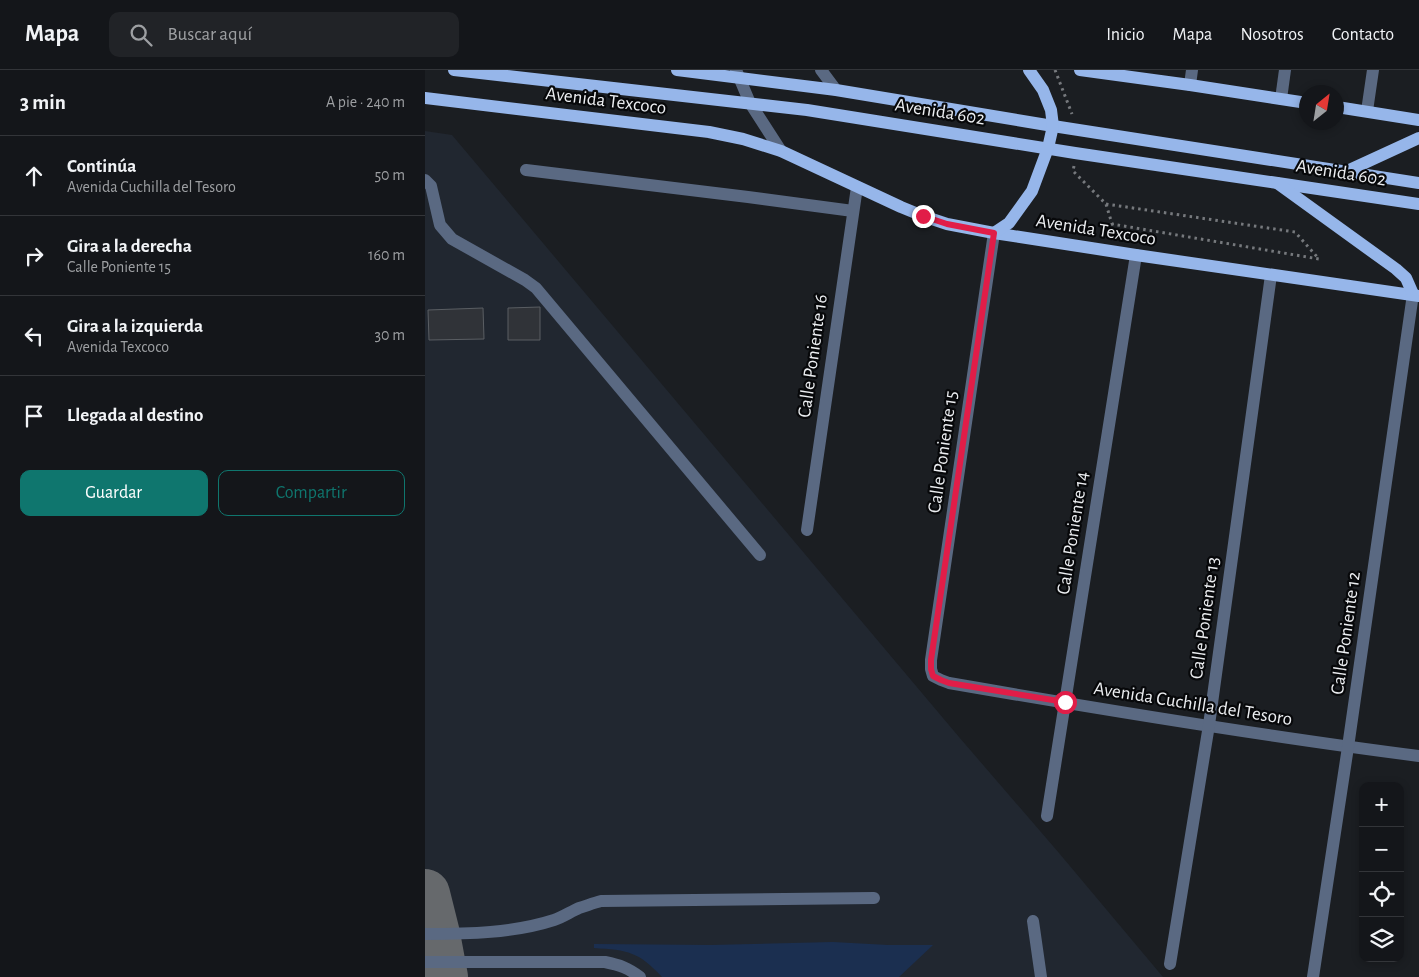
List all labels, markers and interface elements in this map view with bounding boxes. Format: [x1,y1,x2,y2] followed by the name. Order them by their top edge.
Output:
[109,12,459,57] search box
[127,21,155,49] icon: search
[25,22,79,46] text: Mapa
[167,25,252,44] text: Buscar aquí
[1106,26,1145,44] text: Inicio
[1173,26,1212,44] text: Mapa
[1240,26,1304,44] text: Nosotros
[1332,26,1394,44] text: Contacto
[545,84,667,118] street label: Avenida Texcoco
[1299,85,1344,130] north arrow
[20,92,66,113] text: 3 min
[326,94,405,110] text: A pie · 240 m
[894,96,987,129] street label: Avenida 602
[67,157,136,176] text: Continúa
[1295,157,1388,190] street label: Avenida 602
[20,162,48,190] icon: ahead
[374,167,405,183] text: 50 m
[67,179,236,195] text: Avenida Cuchilla del Tesoro
[912,205,935,228] route end
[1035,211,1157,249] street label: Avenida Texcoco
[67,237,192,256] text: Gira a la derecha
[20,242,48,270] icon: right
[368,247,405,263] text: 160 m
[67,259,171,275] text: Calle Poniente 15
[795,293,831,419] street label: Calle Poniente 16
[67,317,203,336] text: Gira a la izquierda
[20,322,48,350] icon: left
[375,327,405,343] text: 30 m
[67,339,169,355] text: Avenida Texcoco
[925,390,961,514] street label: Calle Poniente 15
[20,402,48,430] icon: arrive
[67,406,204,425] text: Llegada al destino
[20,470,208,516] button: Guardar
[218,470,405,516] button: Compartir
[1054,470,1092,596] street label: Calle Poniente 14
[1187,556,1223,680] street label: Calle Poniente 13
[1328,570,1364,696] street label: Calle Poniente 12
[1092,679,1294,729] street label: Avenida Cuchilla del Tesoro
[1054,691,1077,714] route start
[1359,782,1404,962] map controls
[1359,782,1404,827] button: +
[1359,827,1404,872] button: −
[1359,872,1404,917] button: locate
[1359,917,1404,962] button: layers

